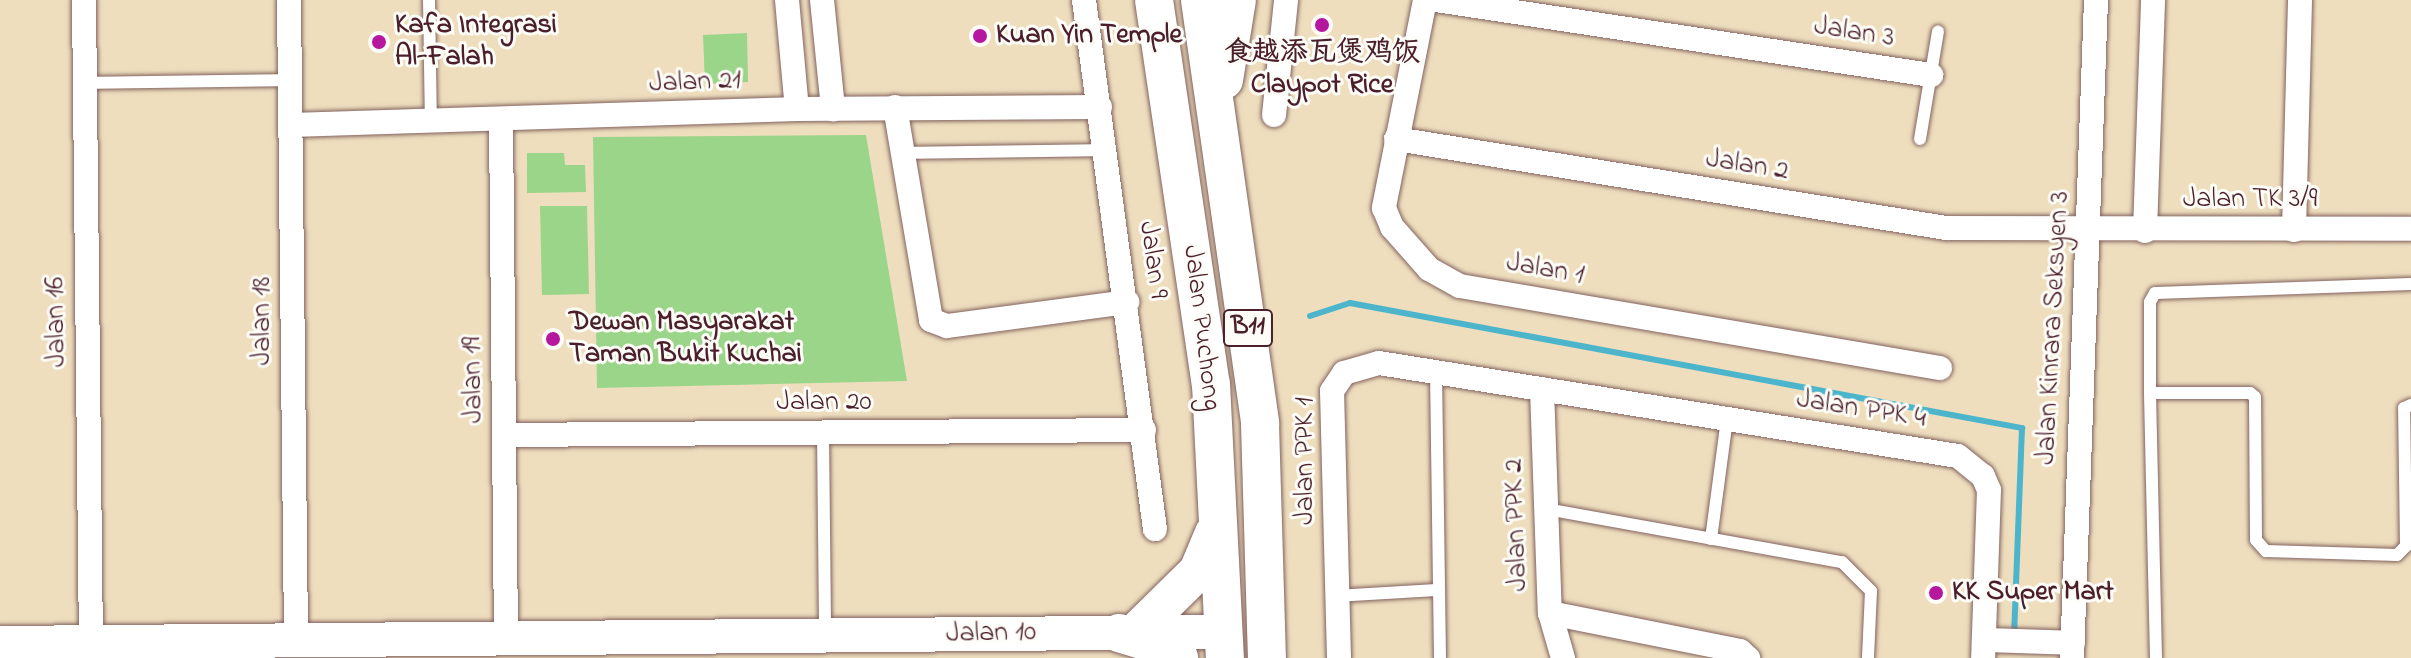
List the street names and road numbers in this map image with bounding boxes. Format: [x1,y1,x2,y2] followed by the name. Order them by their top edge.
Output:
[1811,10,1897,56] street label: Jalan 3
[648,65,742,101] street label: Jalan 21
[1703,143,1791,189] street label: Jalan 2
[2183,183,2317,217] street label: Jalan TK 3/9
[2030,190,2078,466] street label: Jalan Kinrara Seksyen 3
[1130,219,1174,301] street label: Jalan 9
[1174,243,1228,413] street label: Jalan Puchong
[1504,247,1586,293] street label: Jalan 1
[39,276,75,368] street label: Jalan 16
[246,277,280,365] street label: Jalan 18
[1222,306,1274,350] road number: B11
[456,336,492,424] street label: Jalan 19
[1794,383,1928,437] street label: Jalan PPK 4
[776,386,872,420] street label: Jalan 20
[1289,397,1323,525] street label: Jalan PPK 1
[1498,458,1536,592] street label: Jalan PPK 2
[946,616,1036,652] street label: Jalan 10

